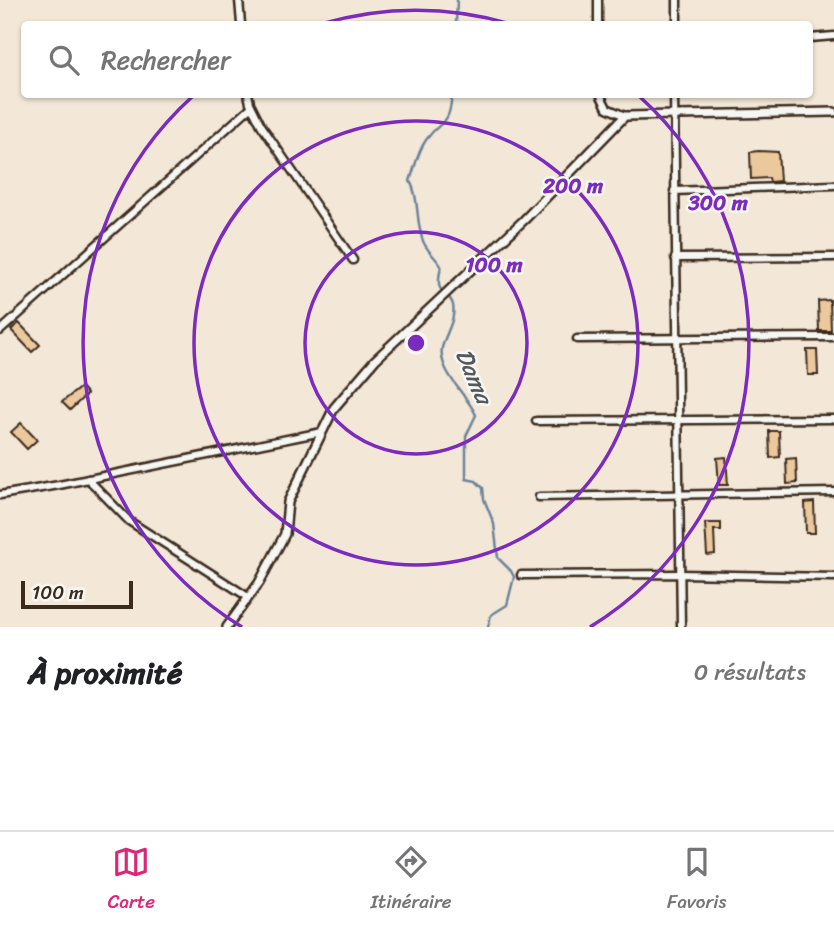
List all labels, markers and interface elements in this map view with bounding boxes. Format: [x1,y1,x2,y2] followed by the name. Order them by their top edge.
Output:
[21,21,813,98] search box
[101,37,231,83] text: Rechercher
[45,41,83,79] icon: search
[542,167,604,205] text: 200 m
[687,184,749,222] text: 300 m
[465,246,523,284] text: 100 m
[404,331,428,355] centre of rings
[443,341,506,413] water label: Dama
[32,576,84,609] text: 100 m
[21,578,133,610] scale bar
[28,646,182,700] text: À proximité
[694,652,806,693] text: 0 résultats
[108,843,155,918] tab: Carte
[370,843,452,918] tab: Itinéraire
[667,843,726,918] tab: Favoris

